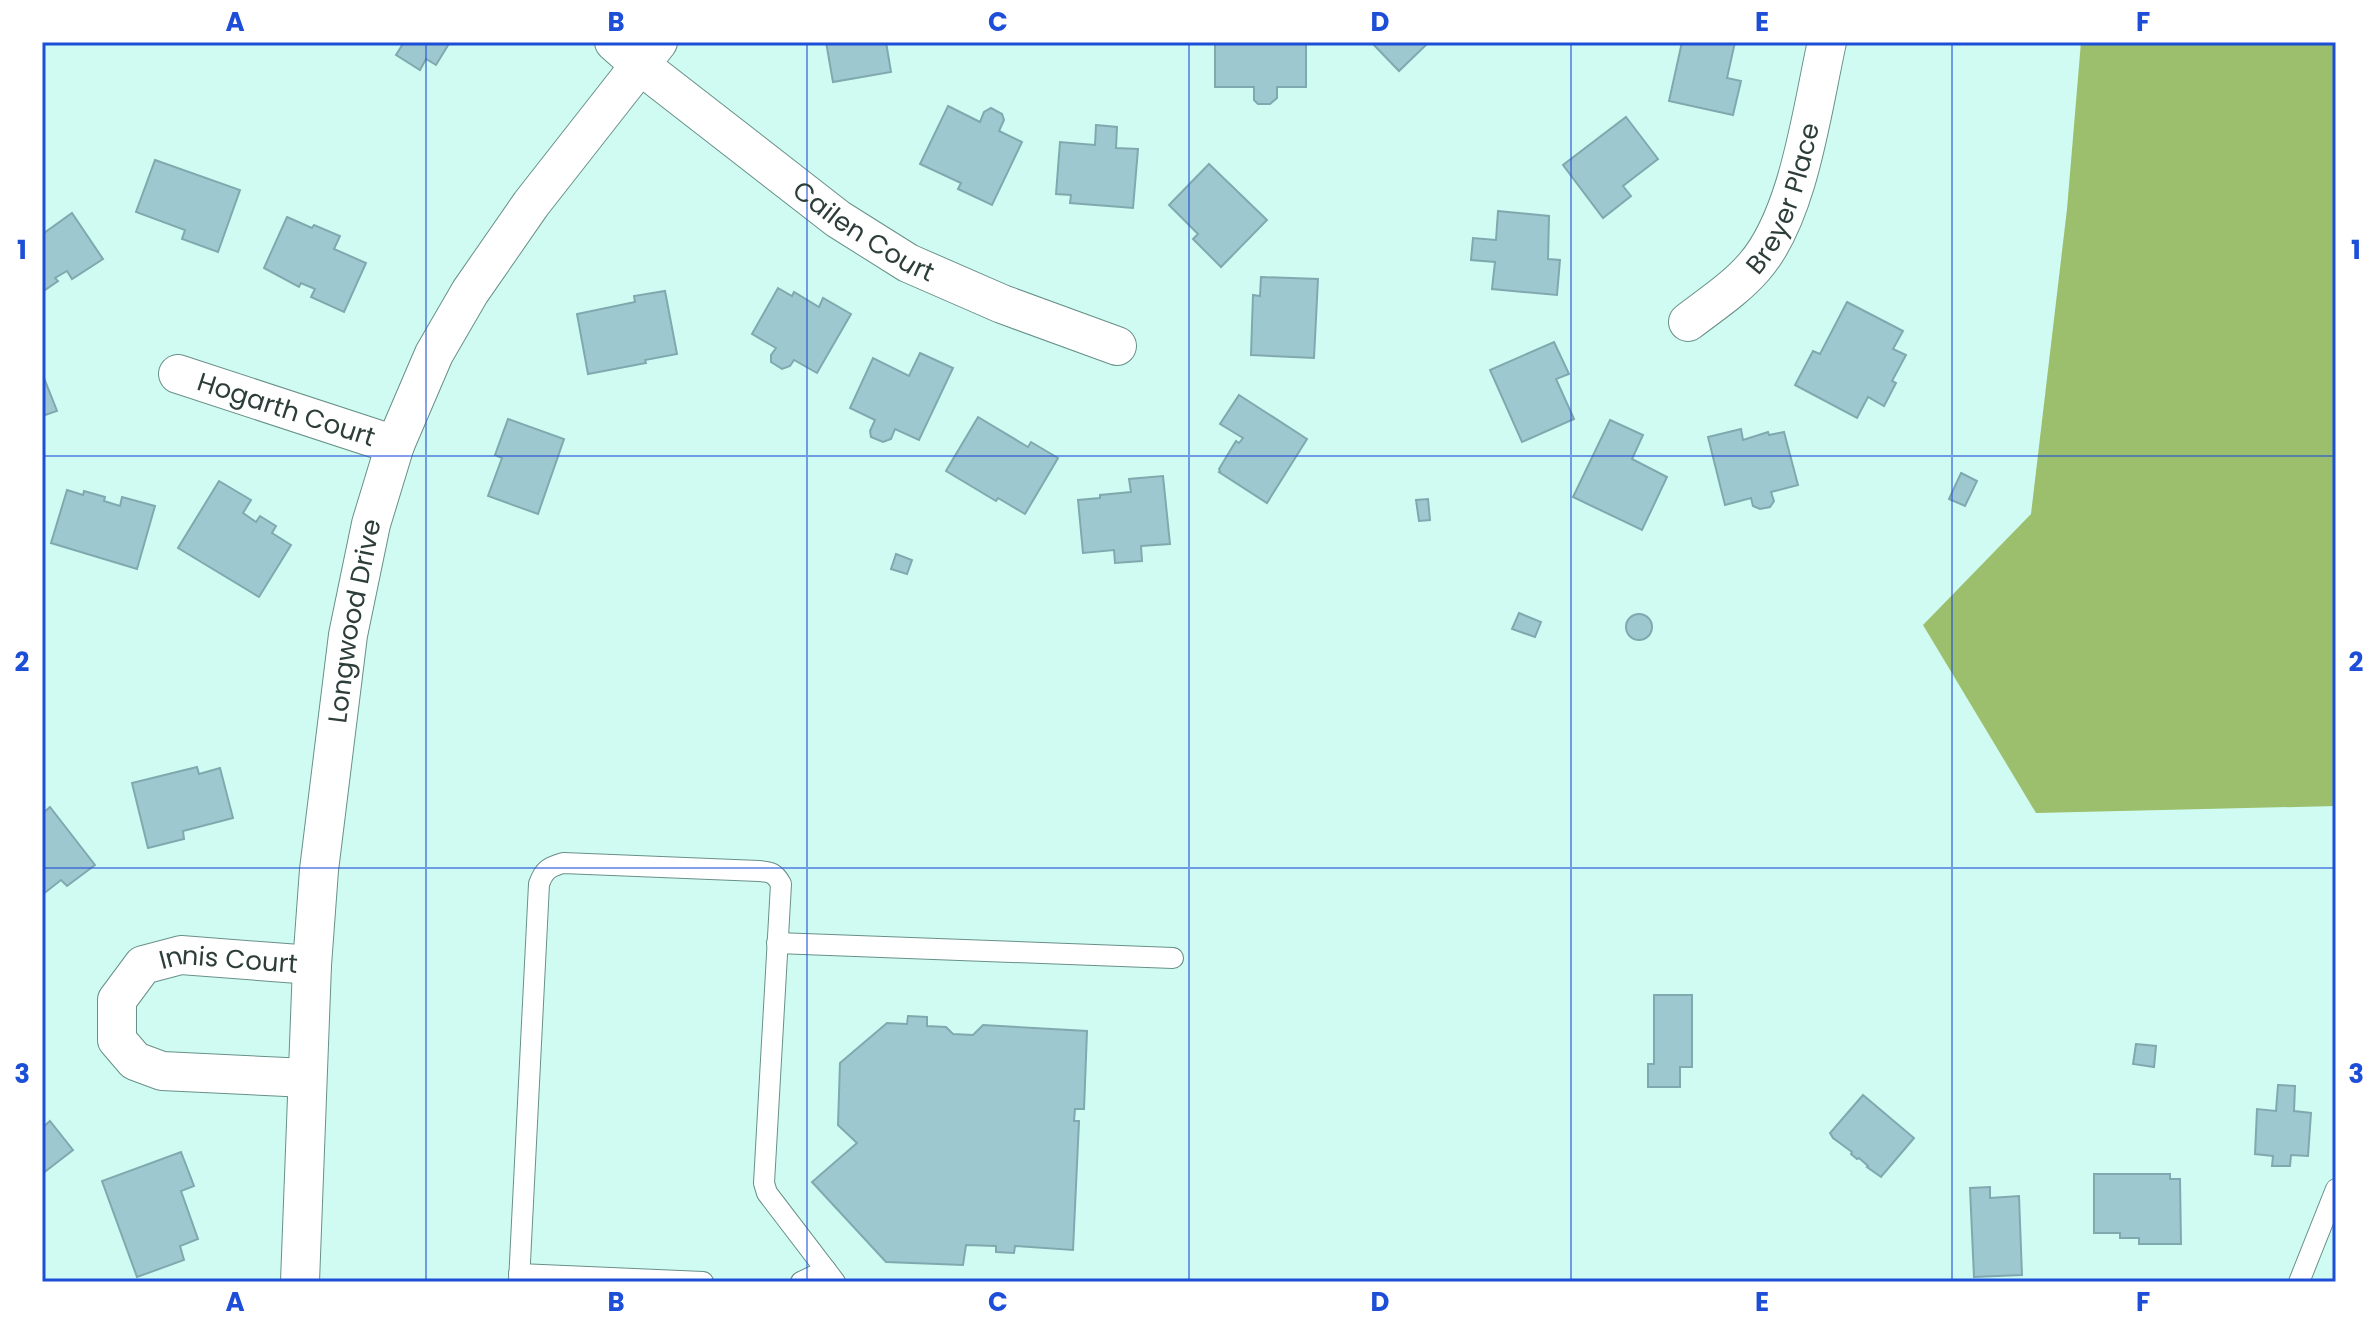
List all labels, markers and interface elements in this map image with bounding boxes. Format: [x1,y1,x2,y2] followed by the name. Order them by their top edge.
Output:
[225,4,245,40] text: A
[607,4,625,40] text: B
[988,4,1008,40] text: C
[1371,4,1390,40] text: D
[1755,4,1769,40] text: E
[2136,4,2150,40] text: F
[1737,119,1828,282] street label: Breyer Place
[785,172,940,290] street label: Cailen Court
[17,232,27,268] text: 1
[2351,232,2361,268] text: 1
[193,364,380,455] street label: Hogarth Court
[319,516,390,725] street label: Longwood Drive
[15,644,30,680] text: 2
[2349,644,2364,680] text: 2
[155,937,299,982] street label: Innis Court
[14,1056,30,1092] text: 3
[2348,1056,2364,1092] text: 3
[225,1284,245,1320] text: A
[607,1284,625,1320] text: B
[988,1284,1008,1320] text: C
[1371,1284,1390,1320] text: D
[1755,1284,1769,1320] text: E
[2136,1284,2150,1320] text: F

